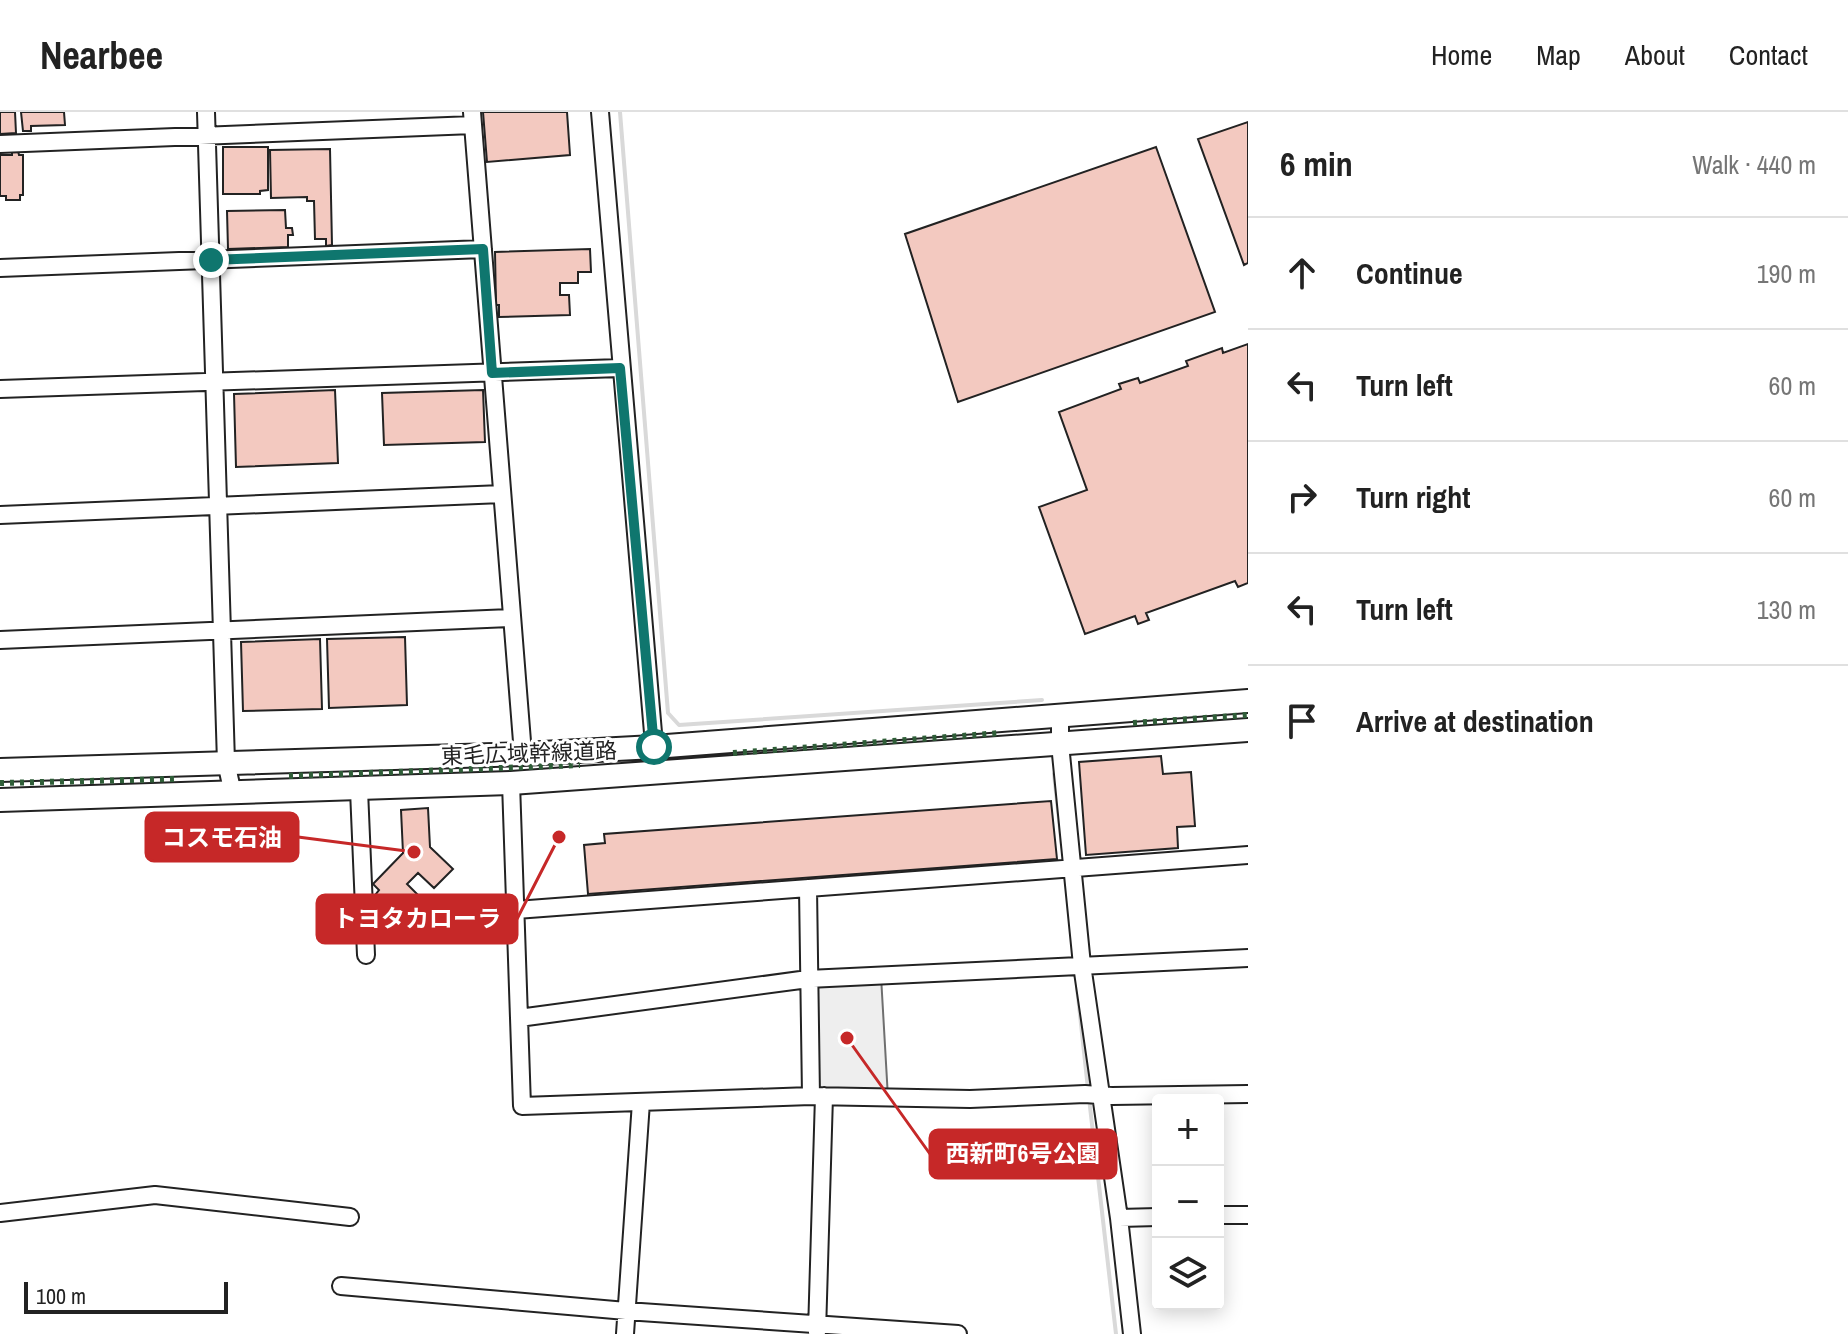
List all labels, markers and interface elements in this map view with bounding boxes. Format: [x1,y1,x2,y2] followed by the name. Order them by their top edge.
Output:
[40,30,163,81] text: Nearbee
[1431,36,1492,74] text: Home
[1536,36,1581,74] text: Map
[1625,36,1685,74] text: About
[1729,36,1808,74] text: Contact
[1280,141,1353,187] text: 6 min
[1692,147,1816,182] text: Walk · 440 m
[193,242,229,278] route end
[1280,251,1324,295] icon: ahead
[1356,253,1463,293] text: Continue
[1757,256,1816,291] text: 190 m
[1280,363,1324,407] icon: left
[1356,365,1453,405] text: Turn left
[1769,368,1816,403] text: 60 m
[1280,475,1324,519] icon: right
[1356,477,1470,517] text: Turn right
[1769,480,1816,515] text: 60 m
[1280,587,1324,631] icon: left
[1356,589,1453,629] text: Turn left
[1757,592,1816,627] text: 130 m
[1280,699,1324,743] icon: arrive
[1356,701,1594,741] text: Arrive at destination
[636,729,672,765] route start
[441,735,617,771] street label: 東毛広域幹線道路
[146,813,298,861] callout: コスモ石油
[162,821,282,853] text: コスモ石油
[317,895,517,943] callout: トヨタカローラ
[333,902,501,934] text: トヨタカローラ
[1152,1094,1224,1310] map controls
[1152,1094,1224,1166] button: +
[930,1130,1116,1178] callout: 西新町6号公園
[946,1137,1100,1169] text: 西新町6号公園
[1152,1166,1224,1238] button: −
[1152,1238,1224,1310] button: layers
[24,1278,228,1314] scale bar
[36,1281,86,1311] text: 100 m

